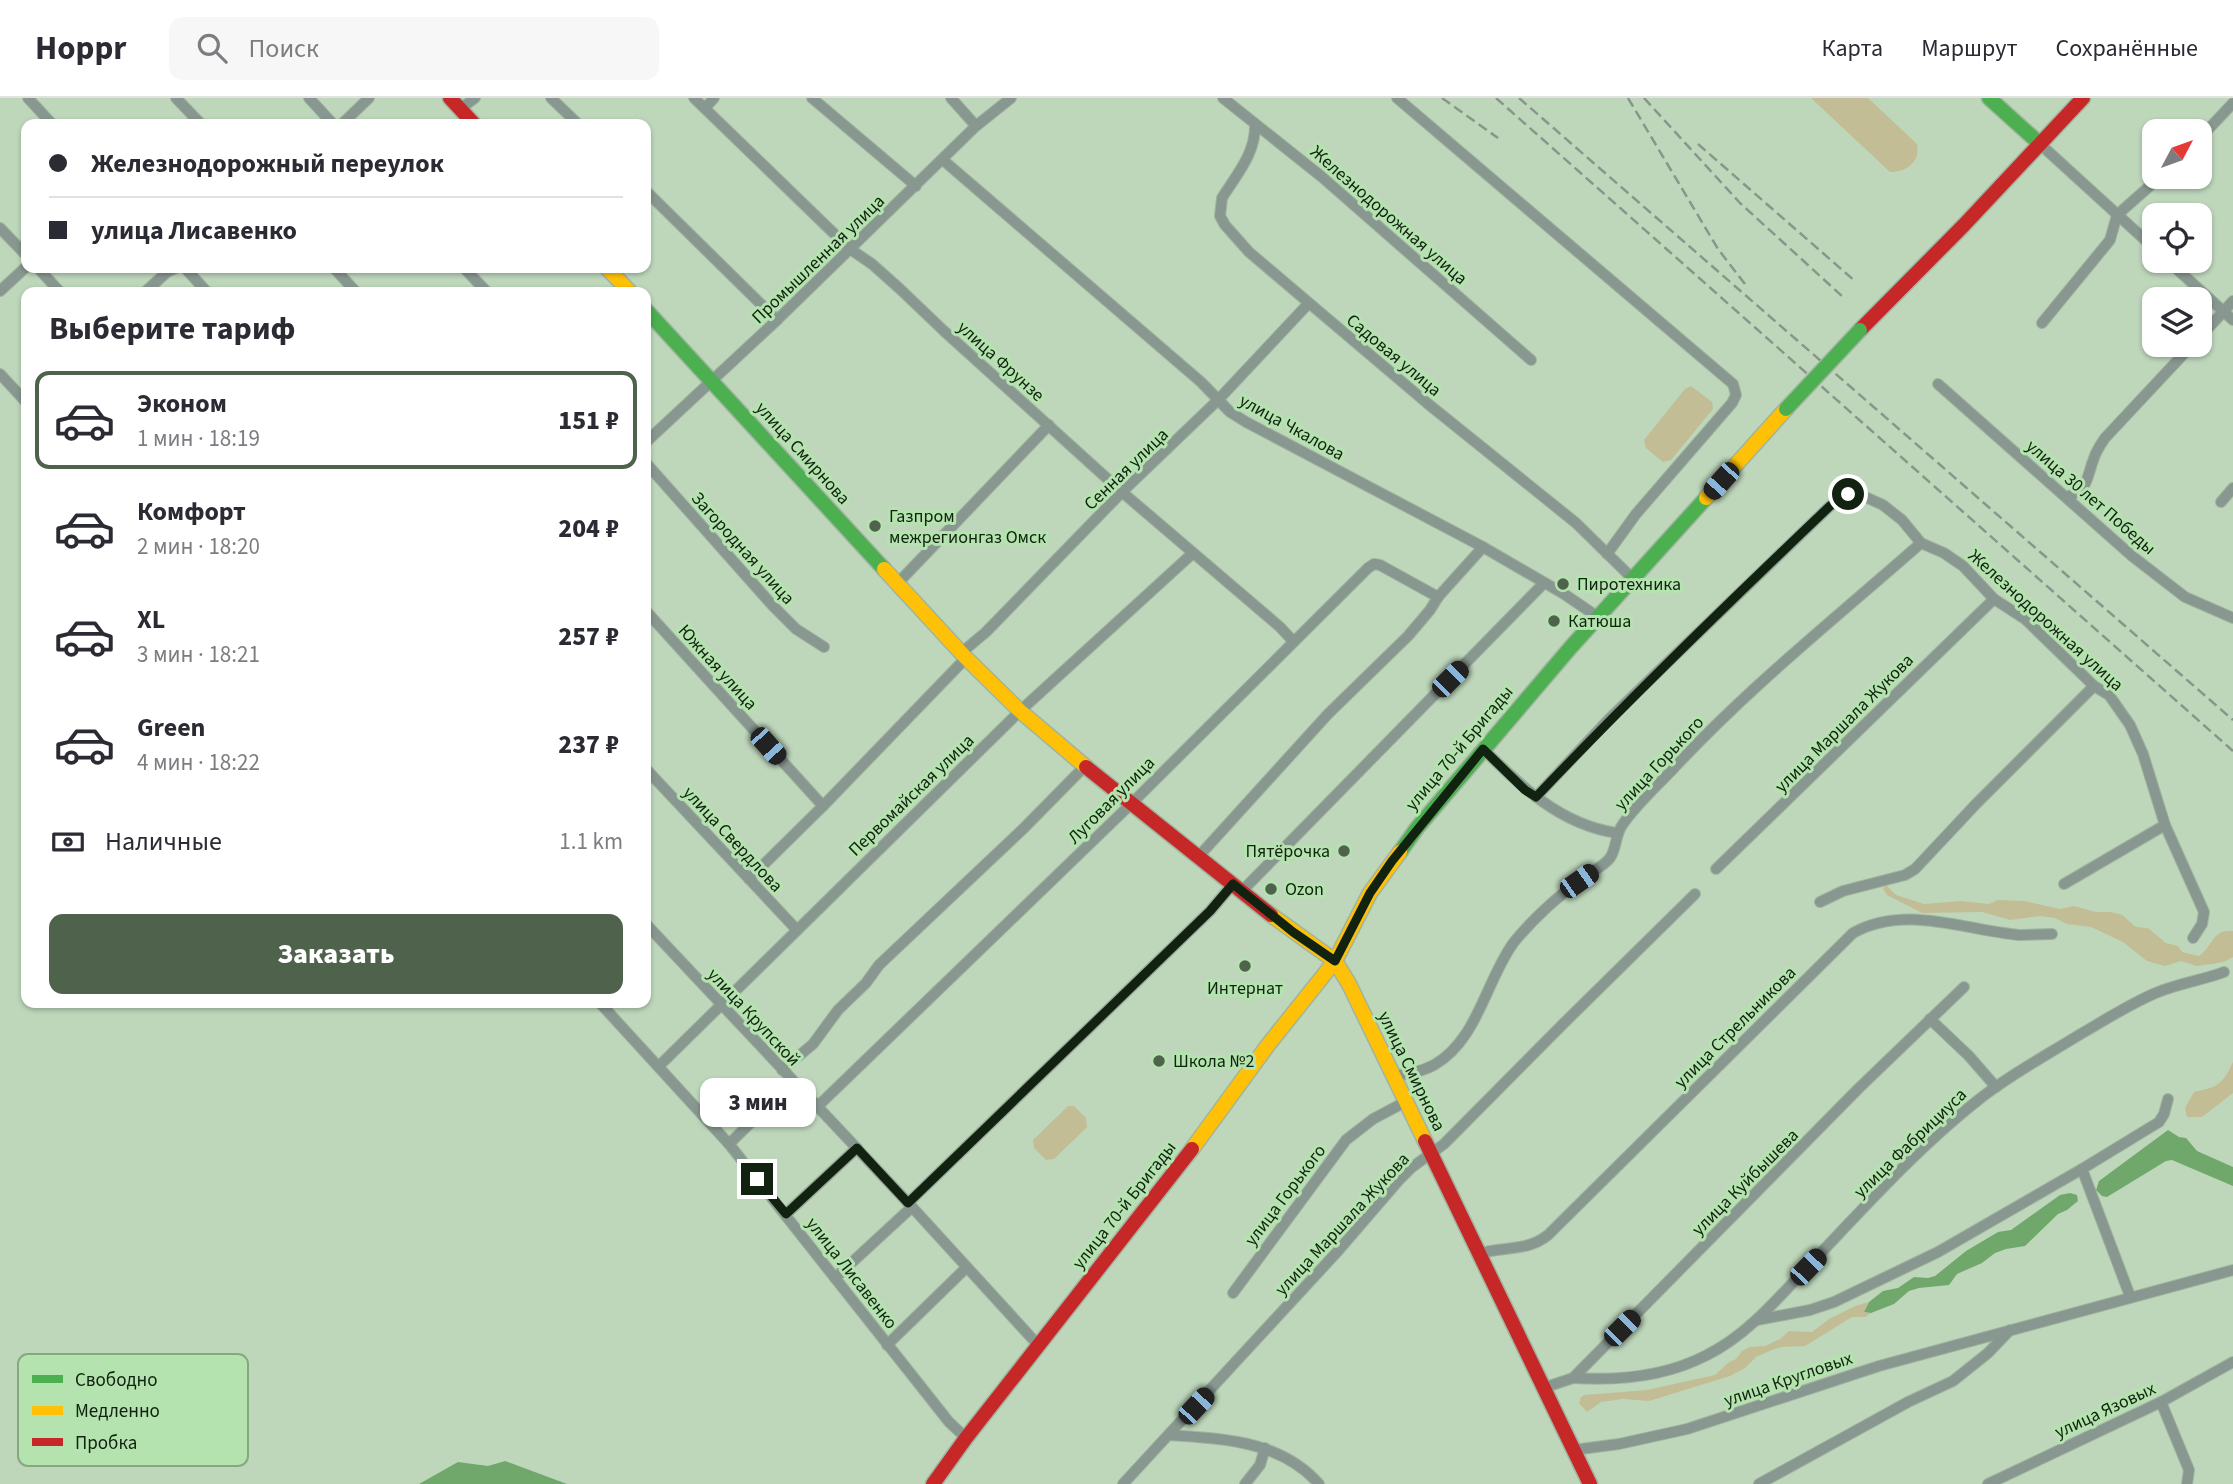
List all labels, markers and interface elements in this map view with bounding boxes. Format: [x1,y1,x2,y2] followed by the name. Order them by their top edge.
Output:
[169,17,659,80] search box
[35,25,127,72] text: Hoppr
[193,29,231,67] icon: search
[249,30,319,67] text: Поиск
[1822,31,1883,66] text: Карта
[1921,31,2017,66] text: Маршрут
[2055,31,2198,66] text: Сохранённые
[2142,119,2212,189] north arrow
[2142,119,2212,357] map controls
[1305,140,1473,291] street label: Железнодорожная улица
[91,145,444,182] text: Железнодорожный переулок
[746,189,890,330] street label: Промышленная улица
[2142,203,2212,273] button: locate
[91,212,297,249] text: улица Лисавенко
[2142,287,2212,357] button: layers
[49,306,296,352] text: Выберите тариф
[1341,308,1447,403] street label: Садовая улица
[952,315,1050,407] street label: улица Фрунзе
[137,385,227,422] text: Эконом
[1235,388,1349,467] street label: улица Чкалова
[53,389,116,452] icon: car
[750,396,856,510] street label: улица Смирнова
[558,402,619,439] text: 151 ₽
[137,422,260,455] text: 1 мин · 18:19
[1079,423,1174,516] street label: Сенная улица
[2020,434,2161,561] street label: улица 30 лет Победы
[1700,458,1743,504] car
[1832,478,1864,510] route start
[685,486,800,610] street label: Загородная улица
[137,493,246,530] text: Комфорт
[53,497,116,560] icon: car
[889,504,1046,550] place label: Газпром межрегионгаз Омск
[558,510,619,547] text: 204 ₽
[867,518,883,534] marker: Газпром межрегионгаз Омск
[137,530,260,563] text: 2 мин · 18:20
[1963,544,2129,697] street label: Железнодорожная улица
[1577,572,1681,597] place label: Пиротехника
[1555,576,1571,592] marker: Пиротехника
[137,601,165,638] text: XL
[53,605,116,668] icon: car
[1568,609,1631,634] place label: Катюша
[1546,613,1562,629] marker: Катюша
[558,618,619,655] text: 257 ₽
[672,619,763,716] street label: Южная улица
[137,638,260,671] text: 3 мин · 18:21
[1769,648,1919,798] street label: улица Маршала Жукова
[1428,657,1473,701] car
[1400,680,1519,816] street label: улица 70-й Бригады
[137,709,205,746] text: Green
[1609,711,1710,816] street label: улица Горького
[53,713,116,776] icon: car
[747,723,790,769] car
[558,726,619,763] text: 237 ₽
[843,729,980,862] street label: Первомайская улица
[137,746,260,779] text: 4 мин · 18:22
[1062,751,1161,850] street label: Луговая улица
[677,781,788,898] street label: улица Свердлова
[49,823,87,861] icon: cash
[105,823,222,860] text: Наличные
[559,825,623,858] text: 1.1 km
[1245,839,1330,864] place label: Пятёрочка
[1336,843,1352,859] marker: Пятёрочка
[1556,860,1603,902] car
[1285,877,1324,902] place label: Ozon
[1263,881,1279,897] marker: Ozon
[49,914,623,994] button: Заказать
[1237,958,1253,974] marker: Интернат
[1669,961,1802,1094] street label: улица Стрельникова
[701,963,806,1072] street label: улица Крупской
[1207,976,1283,1001] place label: Интернат
[1372,1007,1451,1135] street label: улица Смирнова
[1173,1049,1254,1074] place label: Школа №2
[1151,1053,1167,1069] marker: Школа №2
[699,1077,815,1126] callout: 3 мин
[1848,1083,1972,1204] street label: улица Фабрициуса
[728,1086,788,1119] text: 3 мин
[1686,1123,1804,1241] street label: улица Куйбышева
[1066,1136,1182,1275] street label: улица 70-й Бригады
[1239,1139,1332,1251] street label: улица Горького
[1269,1147,1415,1301] street label: улица Маршала Жукова
[741,1163,773,1195] route end
[800,1212,903,1335] street label: улица Лисавенко
[1786,1245,1831,1289] car
[1600,1306,1645,1350] car
[1721,1346,1856,1413] street label: улица Кругловых
[18,1354,248,1466] legend
[75,1367,158,1394] text: Свободно
[2051,1376,2160,1445] street label: улица Язовых
[1174,1383,1219,1429] car
[75,1398,160,1425] text: Медленно
[75,1430,137,1457] text: Пробка

